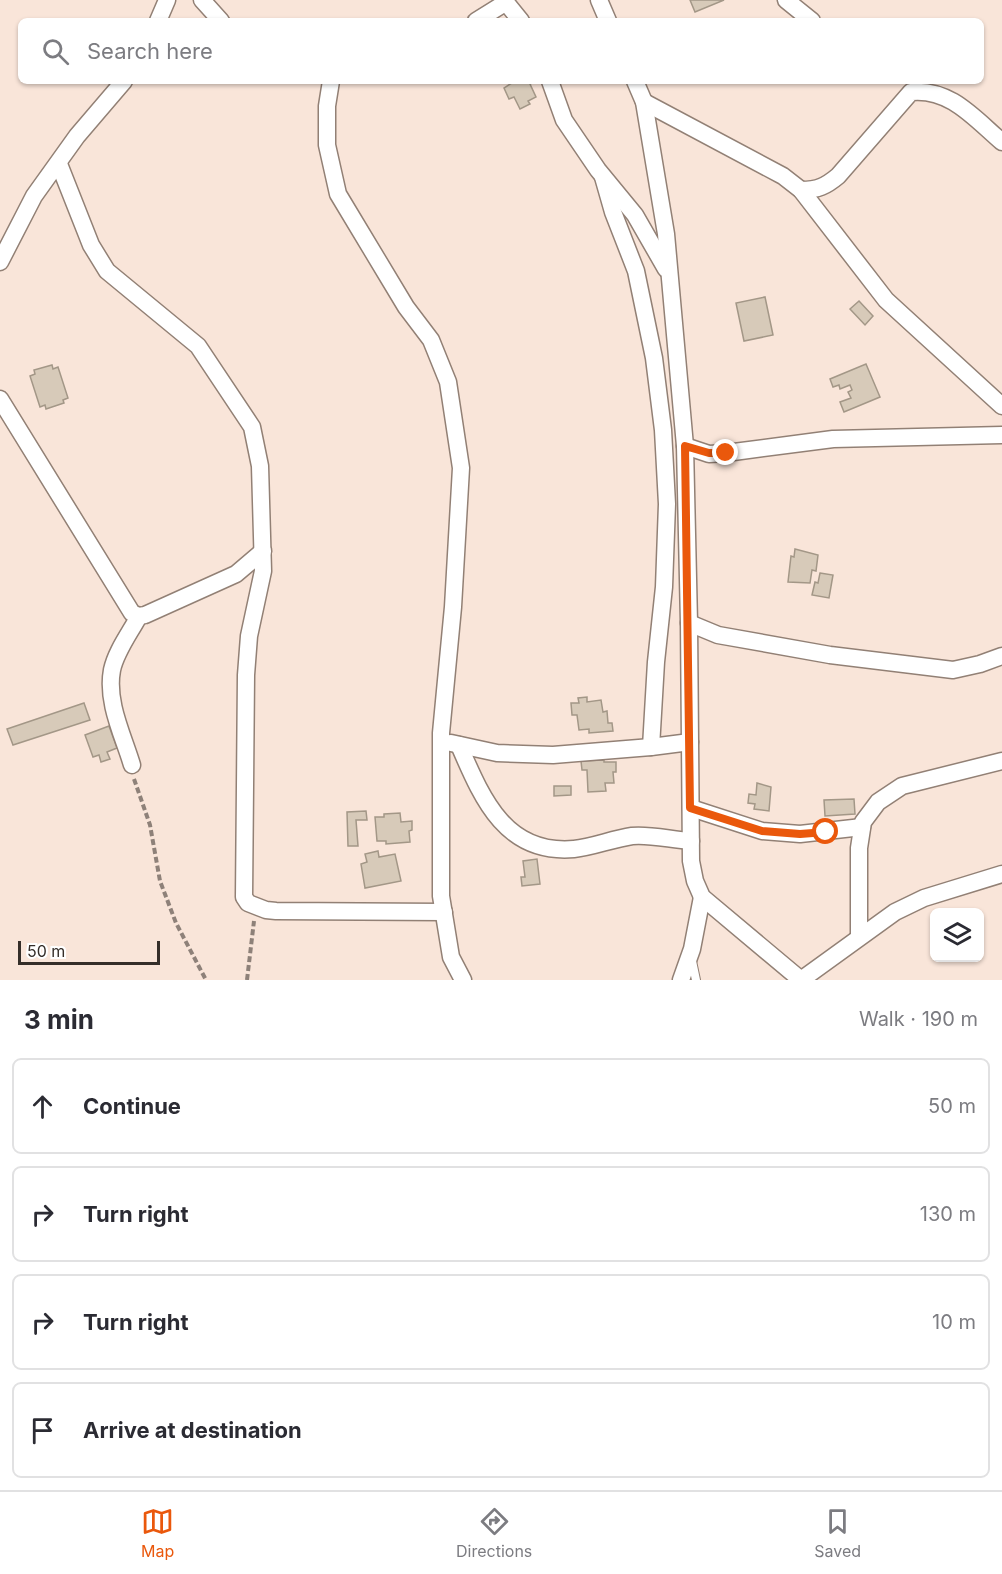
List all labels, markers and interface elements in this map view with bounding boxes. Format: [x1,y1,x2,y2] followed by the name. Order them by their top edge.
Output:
[18,18,984,84] search box
[39,35,72,68] icon: search
[87,38,213,64] text: Search here
[712,439,738,465] route end
[812,818,838,844] route start
[930,908,984,962] map controls
[930,908,984,962] button: layers
[18,938,160,965] scale bar
[27,941,65,961] text: 50 m
[24,1004,94,1035] text: 3 min
[859,1007,978,1031] text: Walk · 190 m
[26,1090,59,1123] icon: ahead
[83,1093,181,1119] text: Continue
[928,1094,976,1118] text: 50 m
[26,1198,59,1231] icon: right
[83,1201,189,1227] text: Turn right
[920,1202,976,1226] text: 130 m
[26,1306,59,1339] icon: right
[83,1309,189,1335] text: Turn right
[932,1310,976,1334] text: 10 m
[26,1414,59,1447] icon: arrive
[83,1417,302,1443] text: Arrive at destination
[141,1505,174,1561] tab: Map
[456,1505,532,1561] tab: Directions
[814,1505,861,1561] tab: Saved

